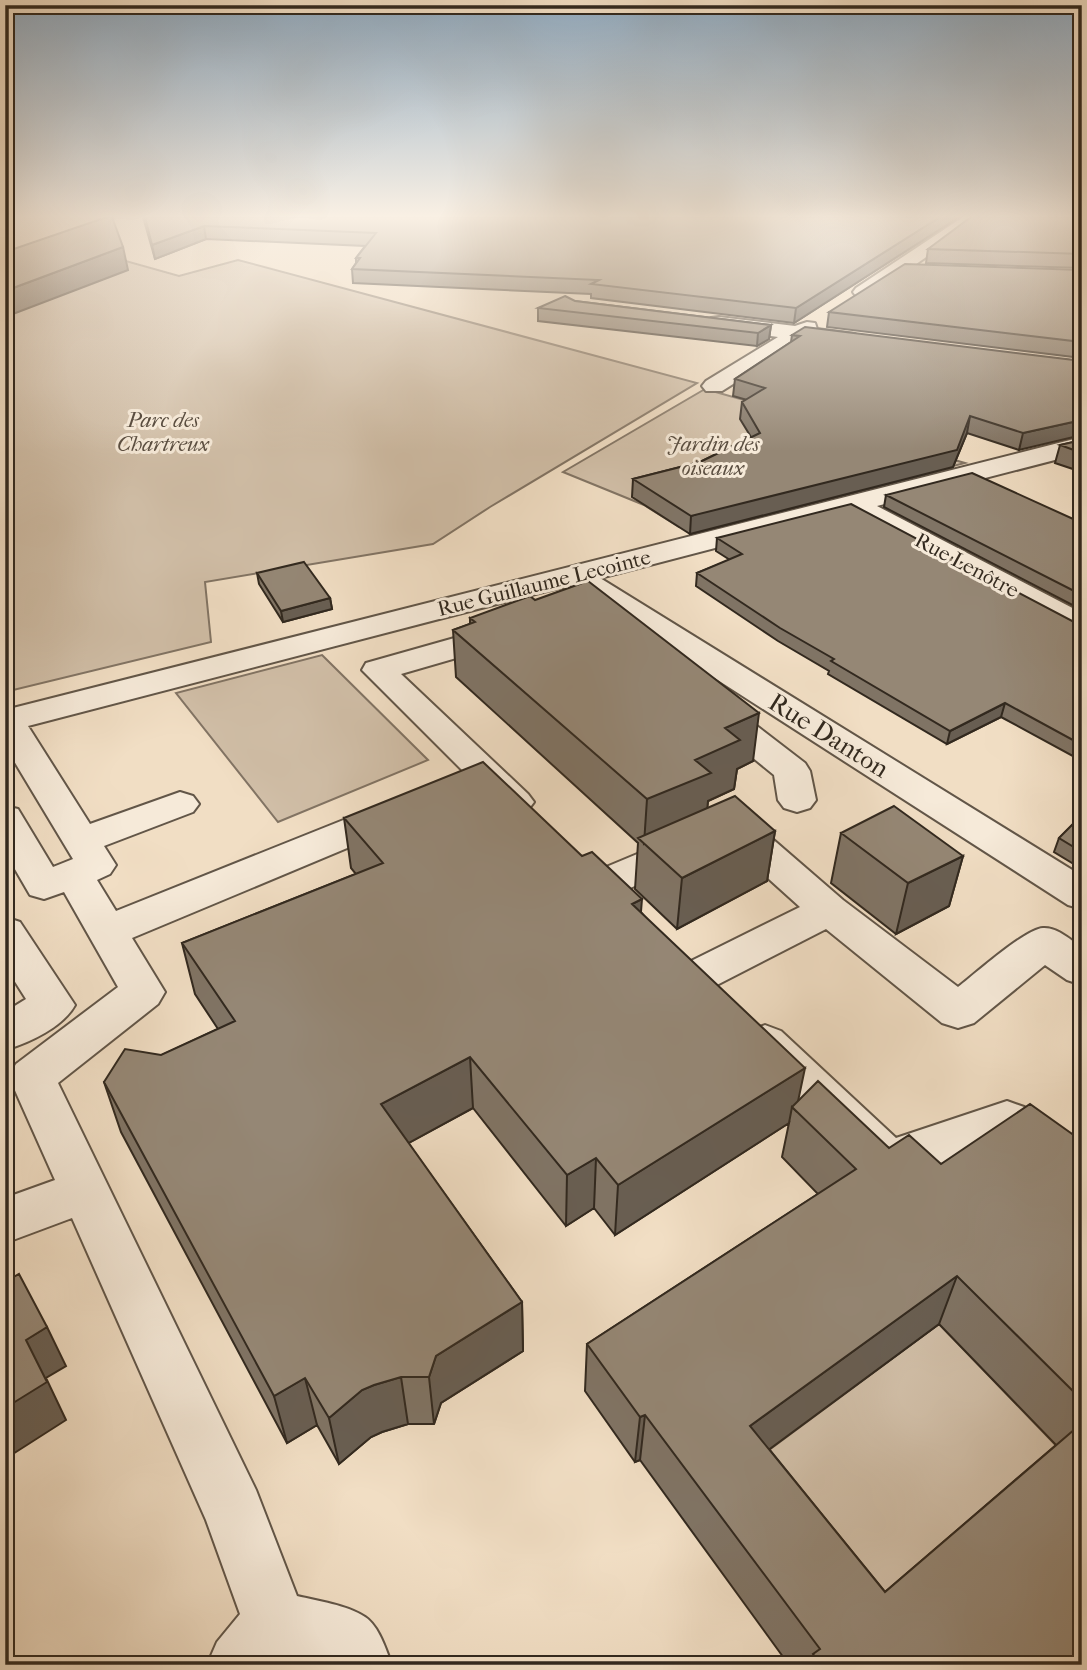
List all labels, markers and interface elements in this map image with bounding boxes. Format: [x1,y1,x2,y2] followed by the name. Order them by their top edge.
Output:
[117,408,210,456] park label: Parc des Chartreux
[666,432,760,480] park label: Jardin des oiseaux
[911,528,1023,602] street label: Rue Lenôtre
[435,545,653,621] street label: Rue Guillaume Lecointe
[763,686,894,785] street label: Rue Danton

